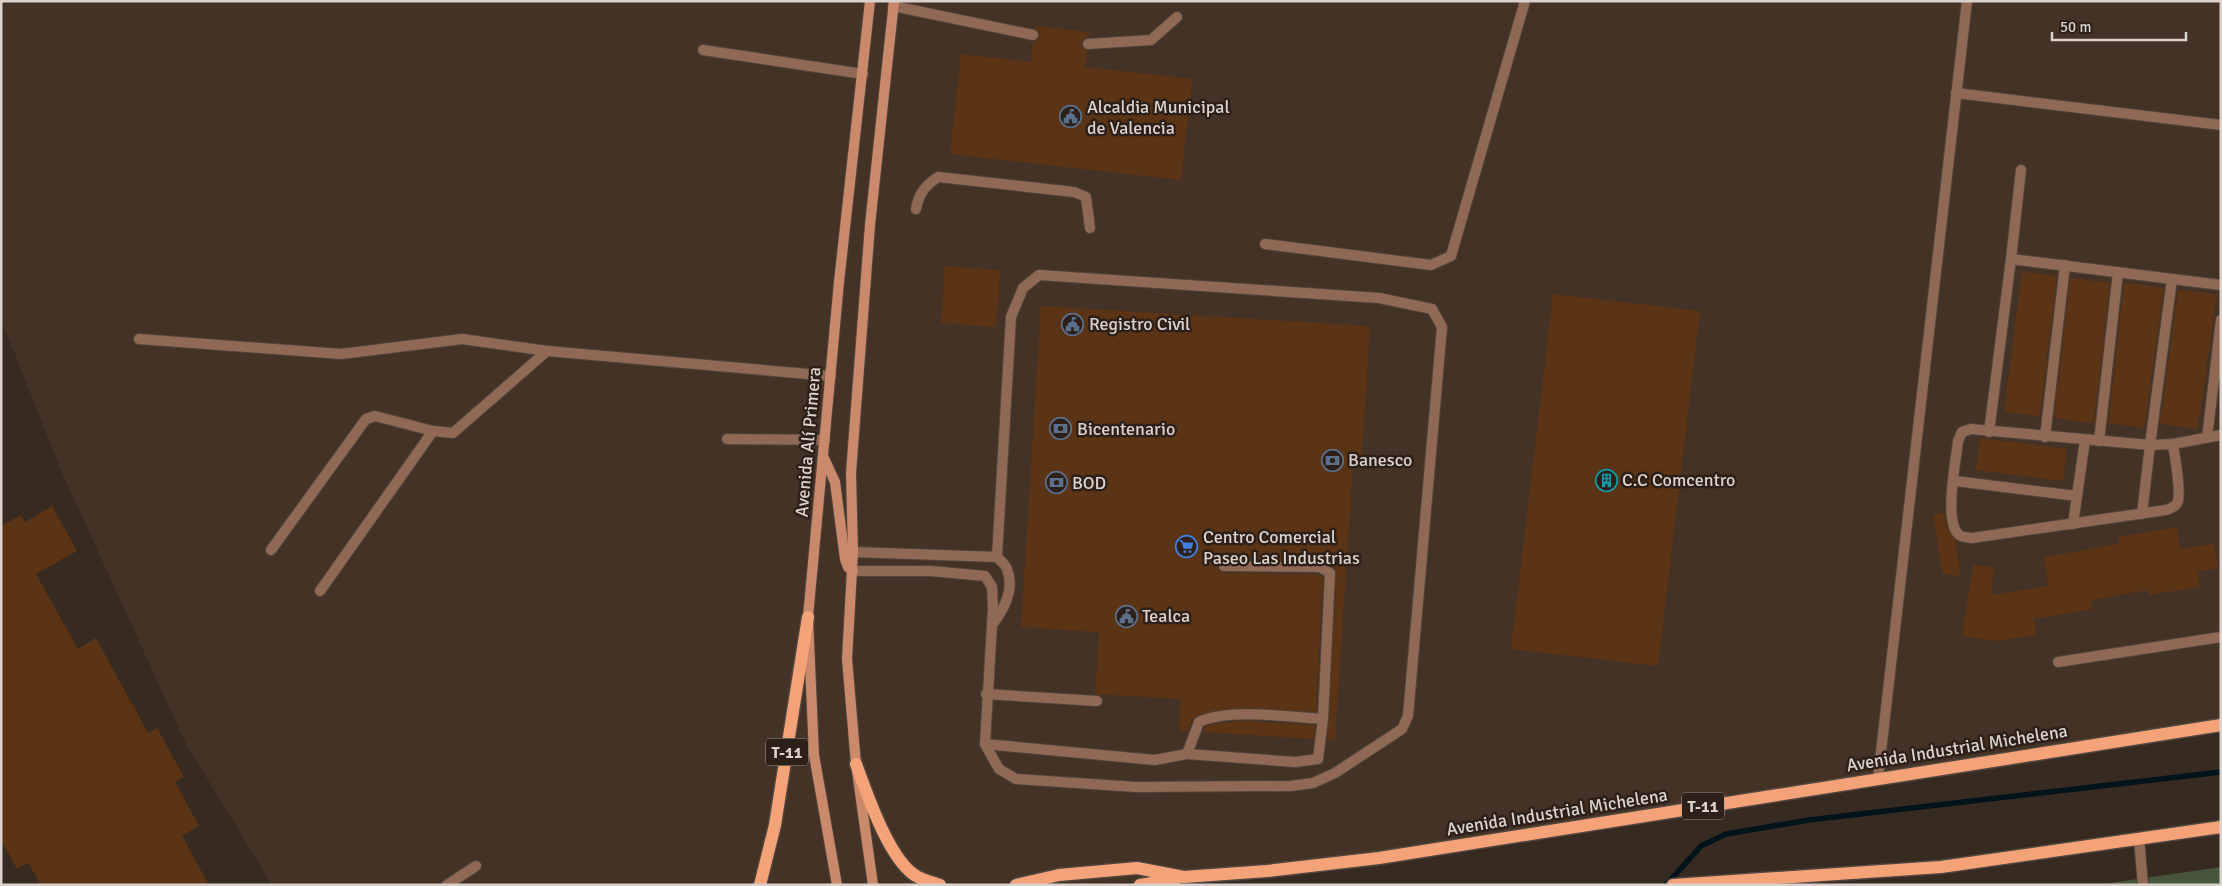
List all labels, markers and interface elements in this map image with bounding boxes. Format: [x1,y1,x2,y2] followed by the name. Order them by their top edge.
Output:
[2052,10,2186,42] scale bar
[2060,18,2091,36] text: 50 m
[1087,96,1230,139] place label: Alcaldia Municipal de Valencia
[1059,105,1083,129] public building icon: Alcaldia Municipal de Valencia
[1061,312,1085,336] public building icon: Registro Civil
[1089,313,1190,335] place label: Registro Civil
[790,366,826,518] street label: Avenida Alí Primera
[1049,417,1073,441] bank icon: Bicentenario
[1077,418,1175,440] place label: Bicentenario
[1320,448,1344,472] bank icon: Banesco
[1348,449,1412,471] place label: Banesco
[1594,468,1618,492] building icon: C.C Comcentro
[1622,469,1735,491] place label: C.C Comcentro
[1044,471,1068,495] bank icon: BOD
[1072,472,1106,494] place label: BOD
[1203,526,1360,569] place label: Centro Comercial Paseo Las Industrias
[1175,535,1199,559] supermarket icon: Centro Comercial Paseo Las Industrias
[1114,604,1138,628] public building icon: Tealca
[1142,605,1190,627] place label: Tealca
[1845,720,2069,776] street label: Avenida Industrial Michelena
[766,739,808,766] road number: T-11
[1445,784,1669,840] street label: Avenida Industrial Michelena
[1682,792,1724,819] road number: T-11

